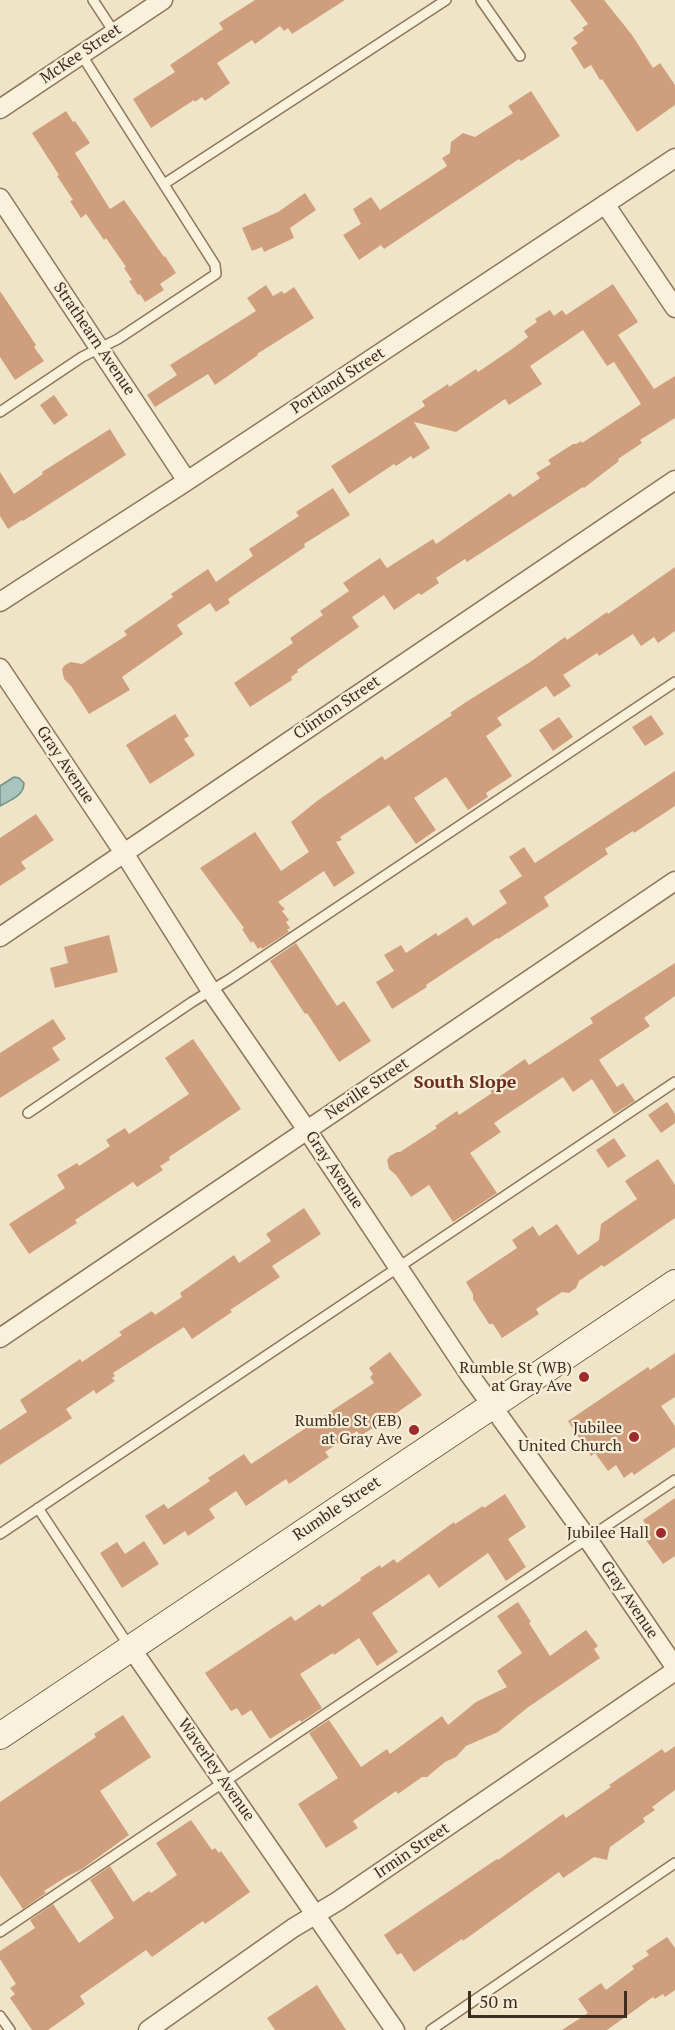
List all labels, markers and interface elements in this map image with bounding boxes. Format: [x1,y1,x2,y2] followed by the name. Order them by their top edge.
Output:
[37,20,125,88] street label: McKee Street
[49,279,139,399] street label: Strathearn Avenue
[288,344,388,418] street label: Portland Street
[290,672,384,744] street label: Clinton Street
[32,722,98,808] street label: Gray Avenue
[322,1054,412,1124] street label: Neville Street
[414,1072,516,1094] district label: South Slope
[301,1127,367,1213] street label: Gray Avenue
[459,1358,572,1396] place label: Rumble St (WB) at Gray Ave
[577,1370,591,1384] marker: Rumble St (WB) at Gray Ave
[295,1411,402,1449] place label: Rumble St (EB) at Gray Ave
[518,1418,622,1456] place label: Jubilee United Church
[407,1423,421,1437] marker: Rumble St (EB) at Gray Ave
[627,1430,641,1444] marker: Jubilee United Church
[290,1473,384,1545] street label: Rumble Street
[567,1523,649,1543] place label: Jubilee Hall
[654,1526,668,1540] marker: Jubilee Hall
[596,1557,662,1643] street label: Gray Avenue
[173,1715,259,1825] street label: Waverley Avenue
[371,1819,453,1883] street label: Irmin Street
[471,1979,630,2017] scale bar
[479,1989,518,2013] text: 50 m

